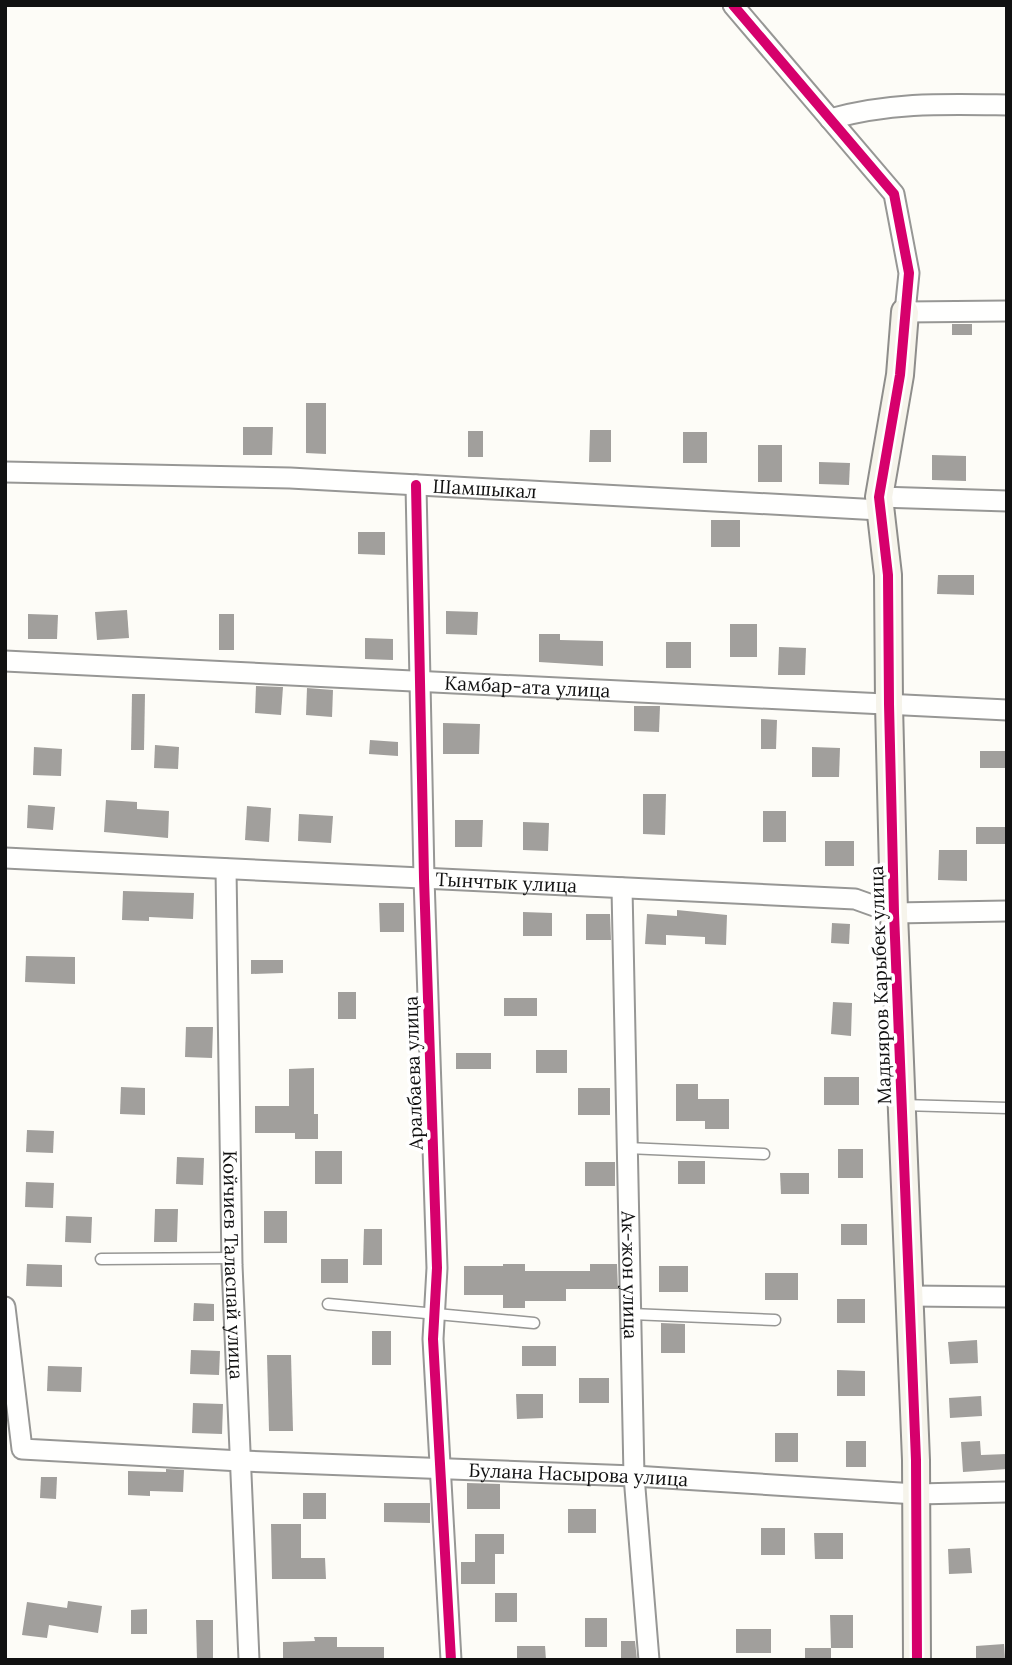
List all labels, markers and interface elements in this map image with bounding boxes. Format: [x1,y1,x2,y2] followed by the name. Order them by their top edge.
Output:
[432,474,537,503] street label: Шамшыкал
[444,670,611,703] street label: Камбар-ата улица
[864,865,896,1105] street label: Мадыяров Карыбек улица
[435,867,578,898] street label: Тынчтык улица
[398,995,428,1151] street label: Аралбаева улица
[218,1150,249,1380] street label: Койчиев Таласпай улица
[617,1210,643,1340] street label: Ак-жон улица
[468,1458,689,1491] street label: Булана Насырова улица

